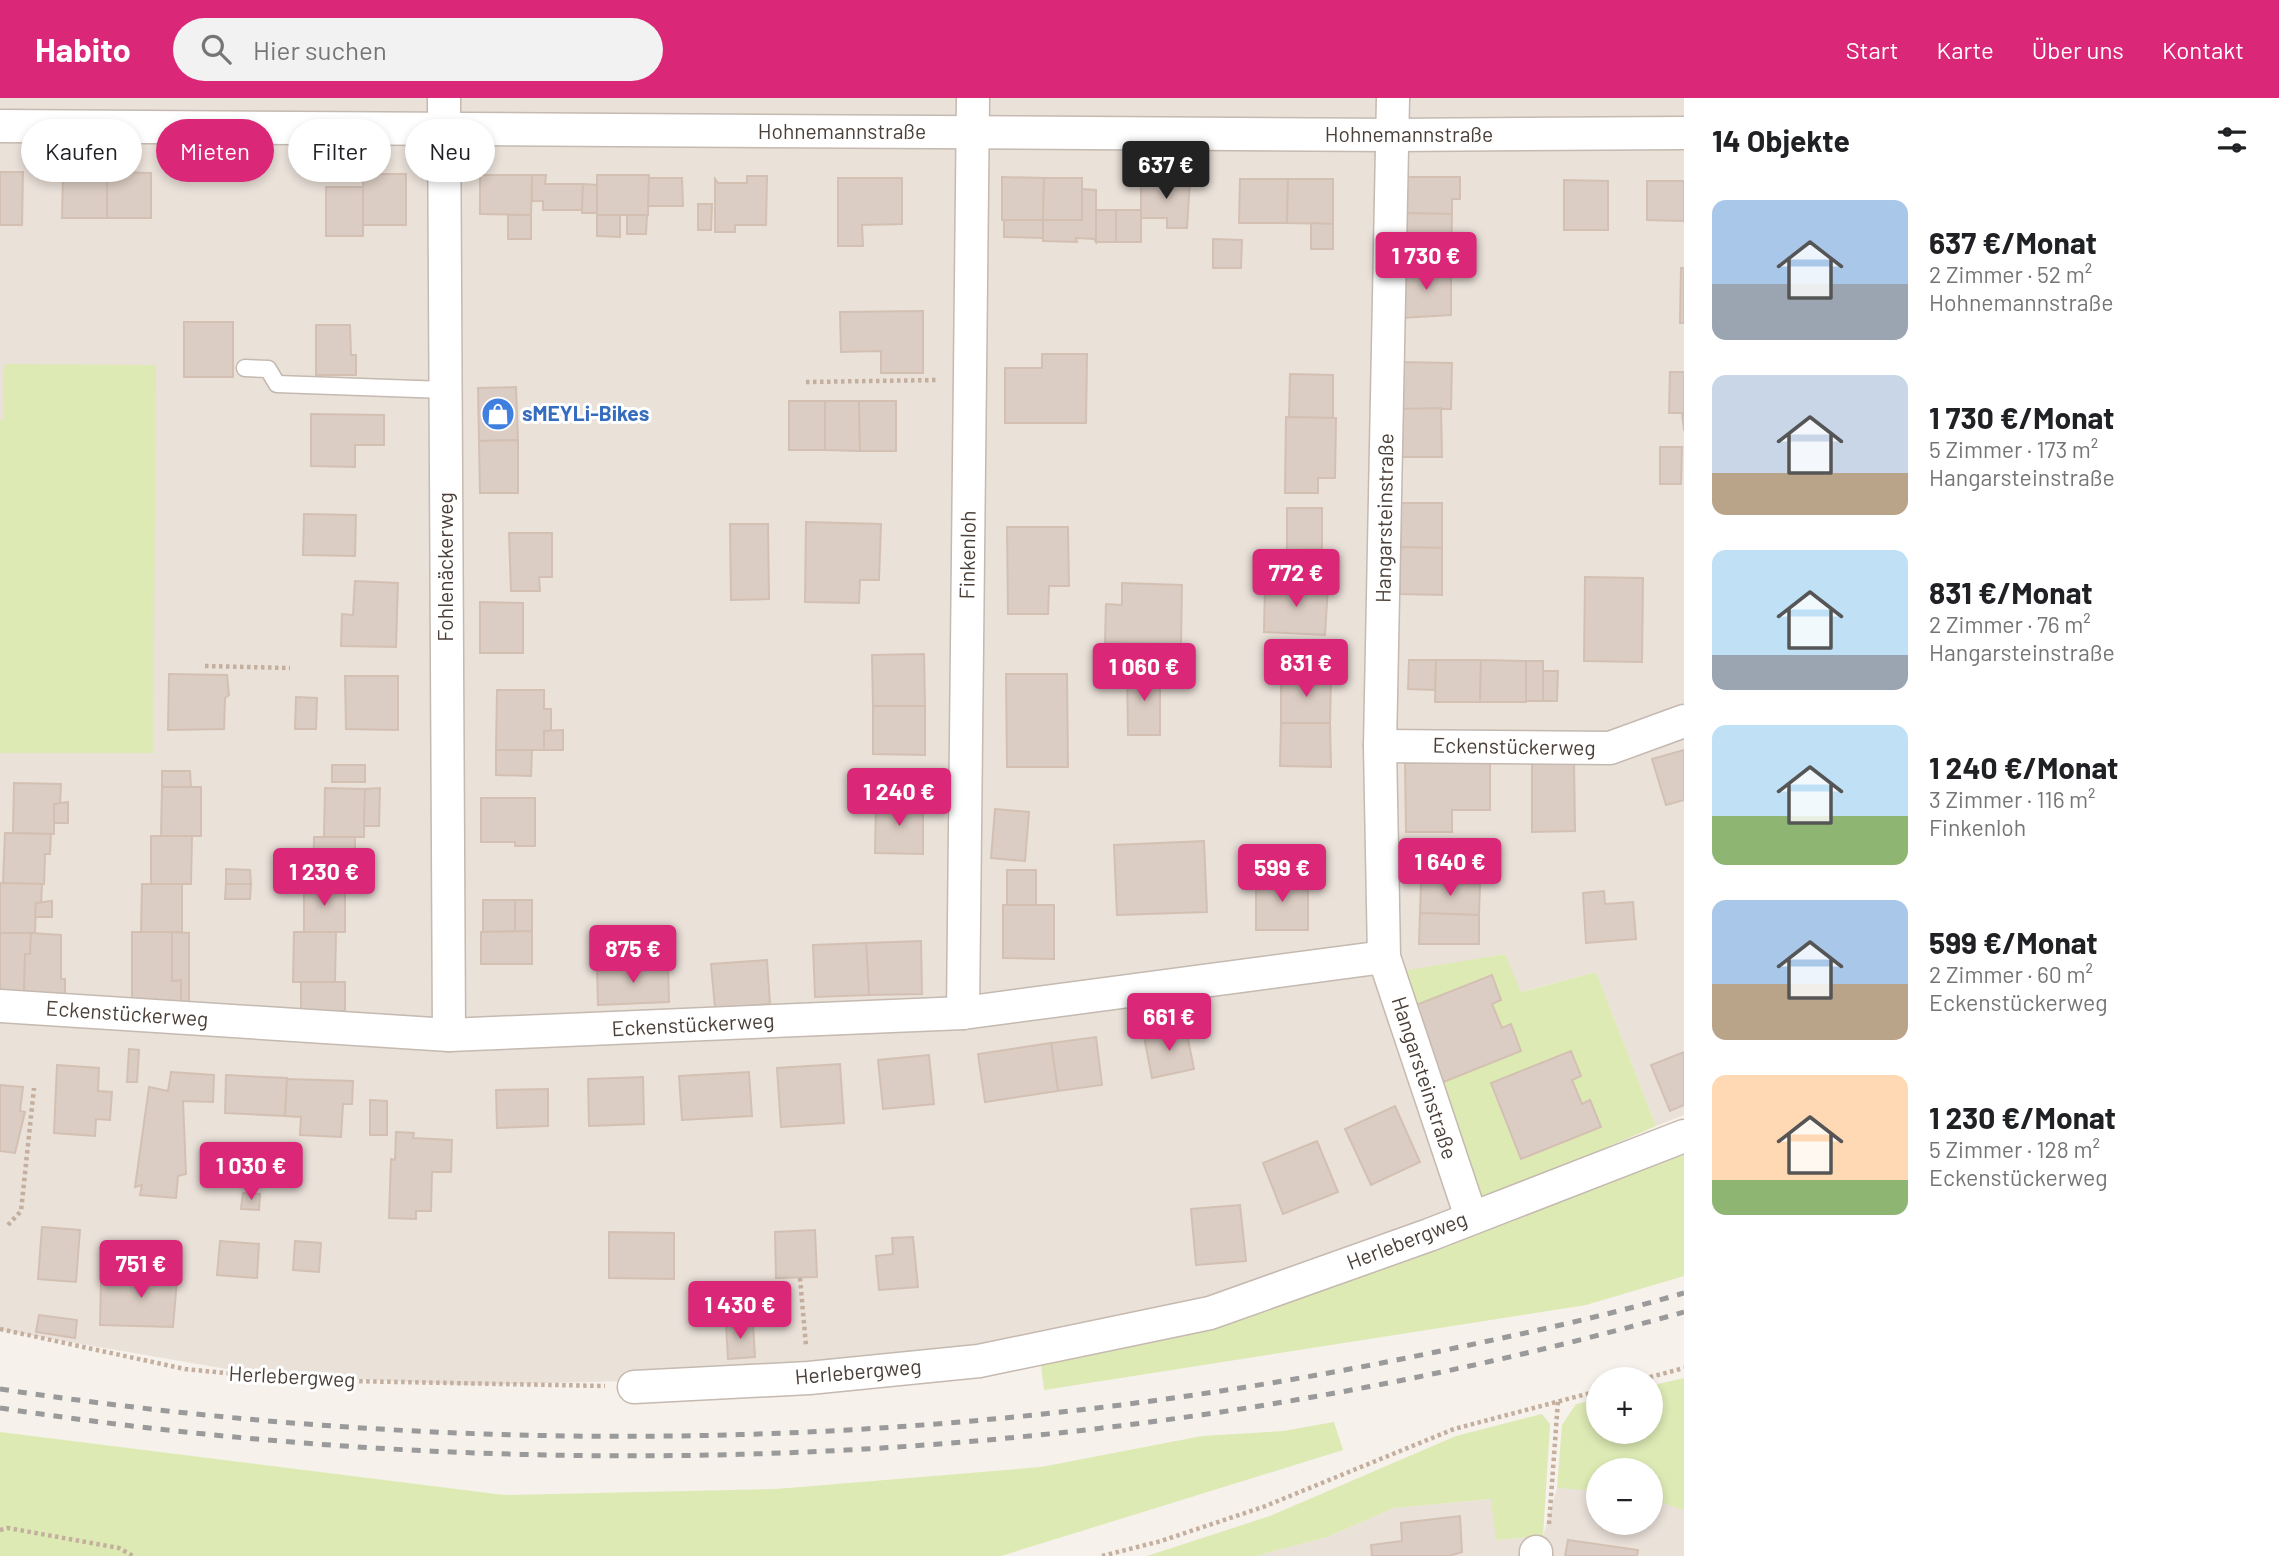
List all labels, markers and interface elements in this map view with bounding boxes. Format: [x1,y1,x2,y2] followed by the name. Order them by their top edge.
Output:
[173,18,663,81] search box
[35,29,131,69] text: Habito
[197,30,235,68] icon: search
[253,34,387,65] text: Hier suchen
[1846,35,1899,64] text: Start
[1937,35,1994,64] text: Karte
[2032,35,2124,64] text: Über uns
[2162,35,2244,64] text: Kontakt
[758,118,926,143] street label: Hohnemannstraße
[21,119,142,182] chip: Kaufen
[156,119,274,182] chip: Mieten
[288,119,391,182] chip: Filter
[405,119,495,182] chip: Neu
[1325,121,1493,146] street label: Hohnemannstraße
[2213,121,2251,159] icon: filters
[1712,122,1850,158] text: 14 Objekte
[1117,141,1215,201] pin: 637 €
[1138,150,1194,178] text: 637 €
[1929,224,2097,260] text: 637 €/Monat
[1768,228,1852,312] icon: home
[1361,232,1491,292] pin: 1 730 €
[1392,241,1460,269] text: 1 730 €
[1929,260,2092,288] text: 2 Zimmer · 52 m²
[1929,288,2114,316] text: Hohnemannstraße
[479,395,517,433] shop icon: sMEYLi-Bikes
[1929,399,2115,435] text: 1 730 €/Monat
[522,400,649,425] place label: sMEYLi-Bikes
[1768,403,1852,487] icon: home
[1370,433,1397,603] street label: Hangarsteinstraße
[1929,435,2098,463] text: 5 Zimmer · 173 m²
[1929,463,2115,491] text: Hangarsteinstraße
[432,492,457,642] street label: Fohlenäckerweg
[953,510,980,600] street label: Finkenloh
[1247,550,1345,609] pin: 772 €
[1269,558,1323,586] text: 772 €
[1929,574,2093,610] text: 831 €/Monat
[1768,578,1852,662] icon: home
[1929,610,2091,638] text: 2 Zimmer · 76 m²
[1929,638,2115,666] text: Hangarsteinstraße
[1257,640,1355,699] pin: 831 €
[1079,644,1209,703] pin: 1 060 €
[1280,648,1332,676] text: 831 €
[1109,652,1179,680] text: 1 060 €
[1432,732,1596,759] street label: Eckenstückerweg
[1929,749,2118,785] text: 1 240 €/Monat
[1768,753,1852,837] icon: home
[834,768,964,828] pin: 1 240 €
[863,777,935,805] text: 1 240 €
[1929,785,2096,813] text: 3 Zimmer · 116 m²
[1929,813,2026,841] text: Finkenloh
[1385,838,1515,898] pin: 1 640 €
[1233,844,1331,904] pin: 599 €
[1414,847,1486,875] text: 1 640 €
[259,848,389,908] pin: 1 230 €
[1254,853,1310,881] text: 599 €
[289,857,359,885] text: 1 230 €
[1929,924,2098,960] text: 599 €/Monat
[584,926,682,985] pin: 875 €
[1768,928,1852,1012] icon: home
[605,934,661,962] text: 875 €
[1929,960,2093,988] text: 2 Zimmer · 60 m²
[1929,988,2108,1016] text: Eckenstückerweg
[1120,993,1218,1053] pin: 661 €
[1387,993,1464,1162] street label: Hangarsteinstraße
[45,994,209,1031] street label: Eckenstückerweg
[1143,1002,1195,1030] text: 661 €
[611,1007,775,1040] street label: Eckenstückerweg
[1929,1099,2116,1135] text: 1 230 €/Monat
[1768,1103,1852,1187] icon: home
[1929,1135,2100,1163] text: 5 Zimmer · 128 m²
[186,1142,316,1202] pin: 1 030 €
[216,1151,286,1179] text: 1 030 €
[1929,1163,2108,1191] text: Eckenstückerweg
[1343,1205,1470,1274] street label: Herlebergweg
[92,1240,190,1300] pin: 751 €
[116,1249,166,1277] text: 751 €
[675,1282,805,1341] pin: 1 430 €
[704,1290,776,1318] text: 1 430 €
[794,1353,922,1388] street label: Herlebergweg
[228,1360,356,1391] street label: Herlebergweg
[1586,1367,1663,1535] map controls
[1586,1367,1663,1444] button: +
[1586,1458,1663,1535] button: −

